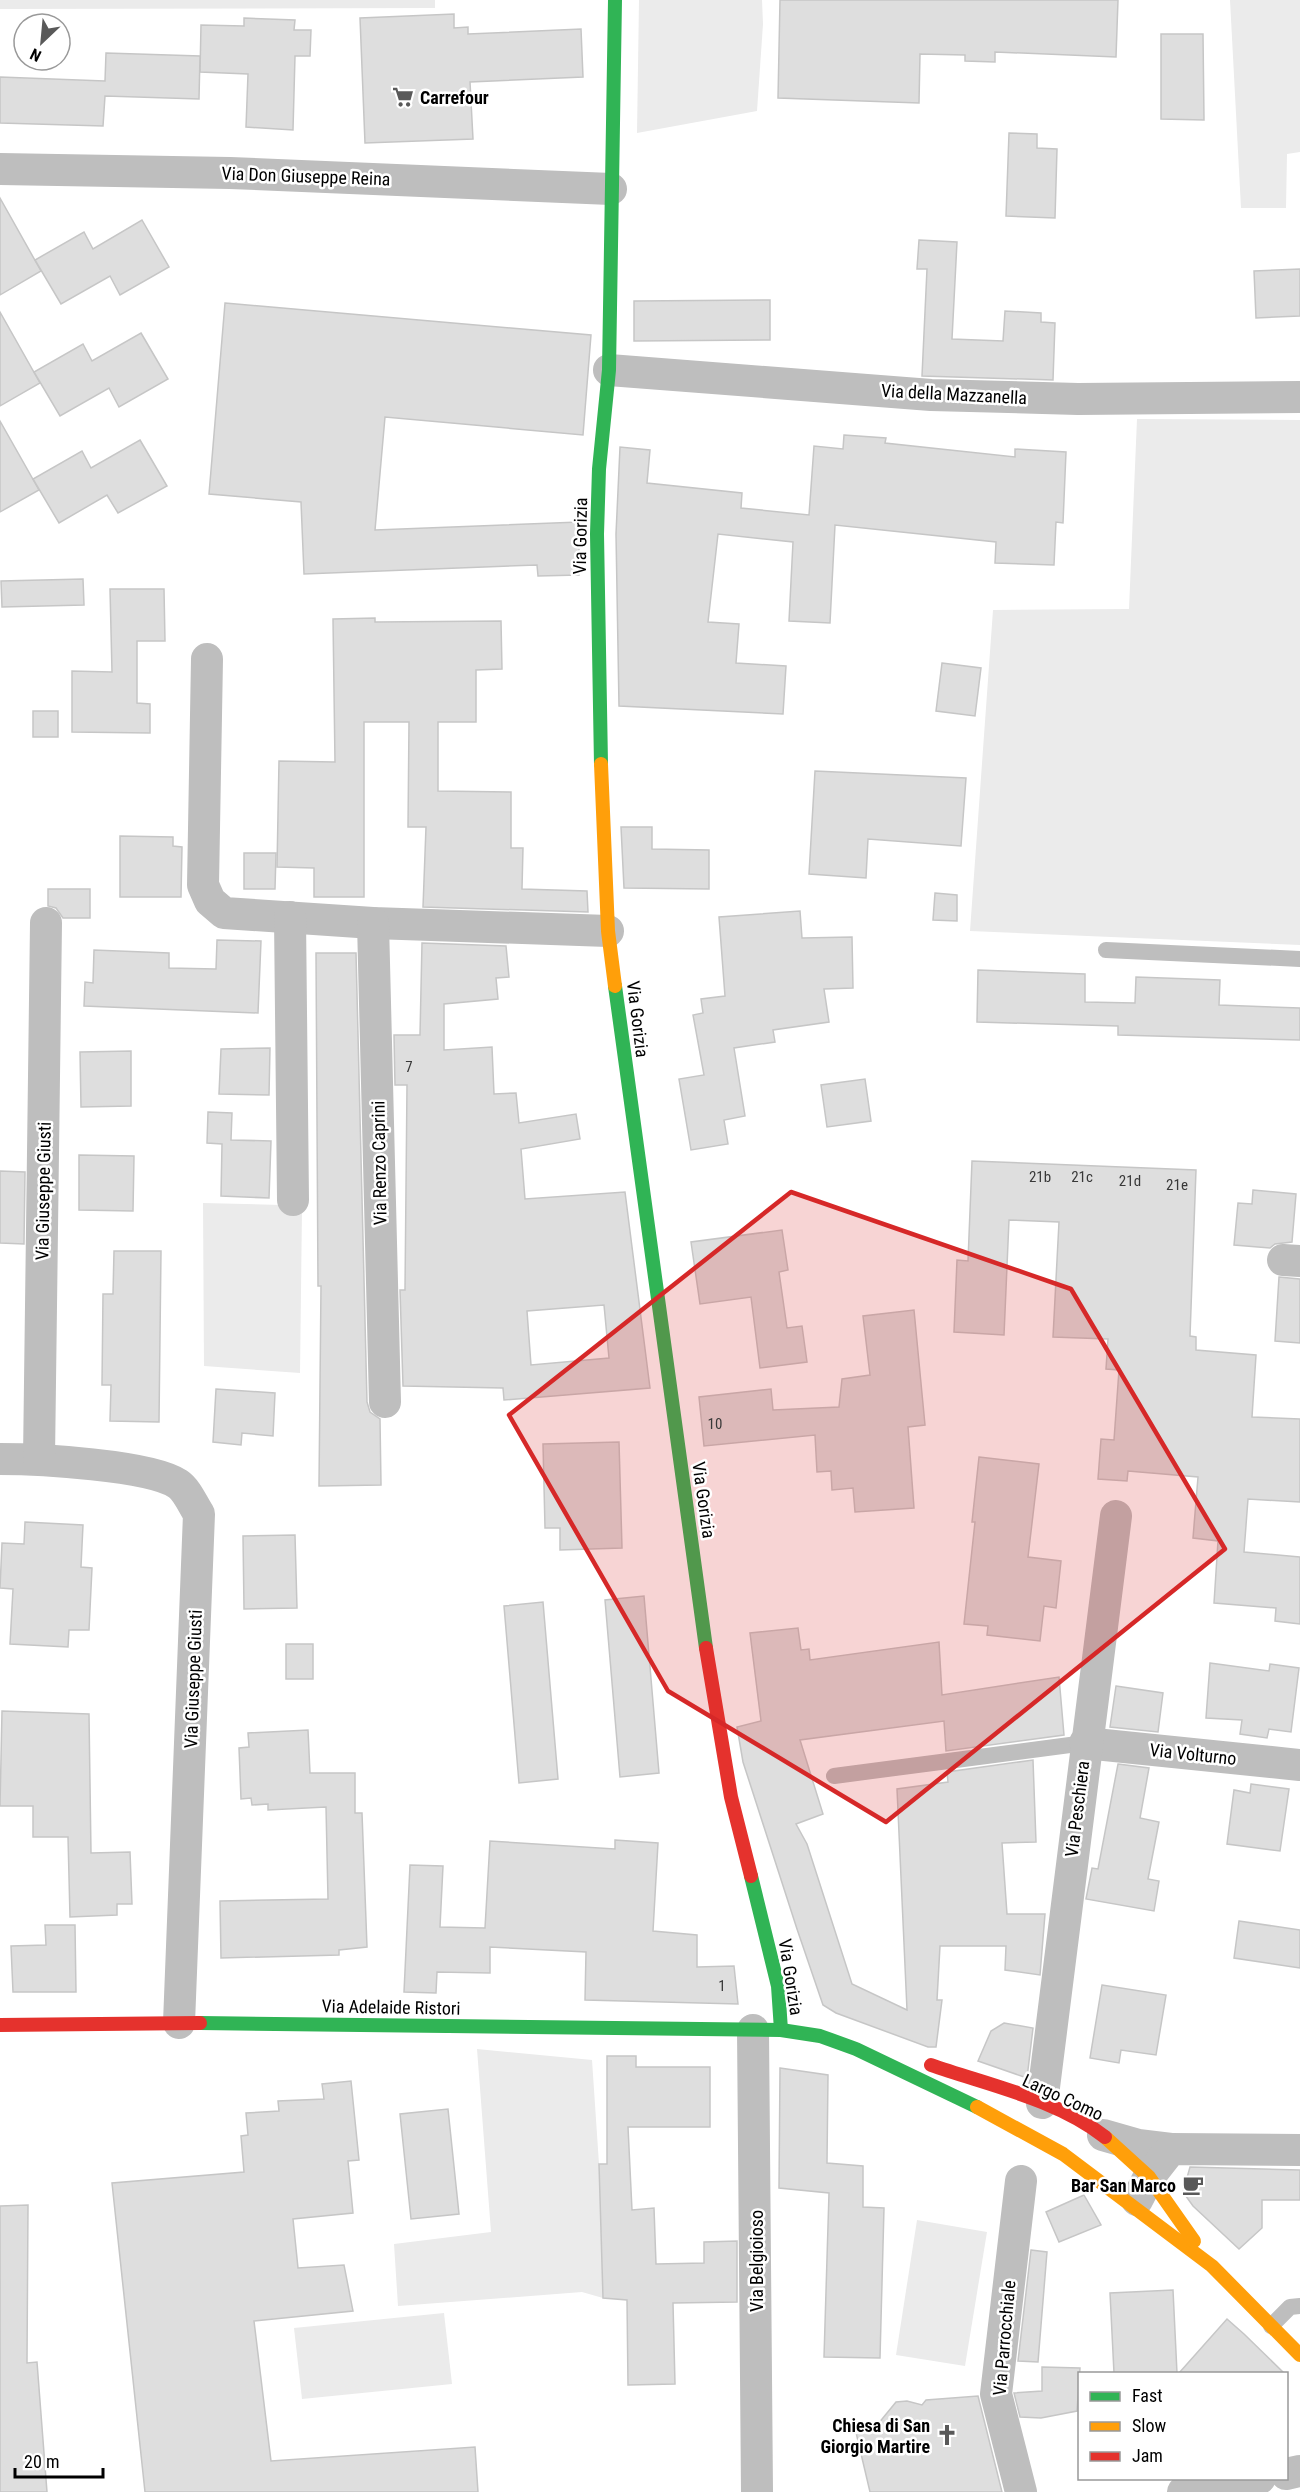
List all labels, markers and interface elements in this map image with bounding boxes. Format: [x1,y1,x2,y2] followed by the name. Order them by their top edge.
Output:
[12,12,72,72] north arrow
[27,44,44,66] text: N
[391,85,415,109] supermarket icon: Carrefour
[420,87,489,108] place label: Carrefour
[221,163,391,189] street label: Via Don Giuseppe Reina
[881,380,1027,408] street label: Via della Mazzanella
[569,497,591,575] street label: Via Gorizia
[623,980,653,1058] street label: Via Gorizia
[405,1058,413,1076] house number: 7
[367,1100,391,1226] street label: Via Renzo Caprini
[31,1122,55,1260] street label: Via Giuseppe Giusti
[1029,1168,1051,1186] house number: 21b
[1071,1168,1093,1186] house number: 21c
[1119,1172,1141,1190] house number: 21d
[1166,1176,1188,1194] house number: 21e
[708,1415,722,1433] house number: 10
[688,1460,720,1540] street label: Via Gorizia
[180,1609,206,1749] street label: Via Giuseppe Giusti
[1149,1739,1237,1769] street label: Via Volturno
[1061,1760,1093,1858] street label: Via Peschiera
[775,1937,807,2017] street label: Via Gorizia
[718,1977,726,1995] house number: 1
[321,1995,461,2019] street label: Via Adelaide Ristori
[1019,2069,1107,2125] street label: Largo Como
[1181,2173,1205,2197] cafe icon: Bar San Marco
[1071,2175,1176,2196] place label: Bar San Marco
[746,2210,767,2312] street label: Via Belgioioso
[988,2279,1020,2397] street label: Via Parrocchiale
[1078,2372,1288,2480] legend
[1132,2385,1163,2406] text: Fast
[820,2415,930,2457] place label: Chiesa di San Giorgio Martire
[1132,2415,1167,2436] text: Slow
[935,2423,959,2447] church icon: Chiesa di San Giorgio Martire
[15,2441,104,2479] scale bar
[1132,2445,1163,2466] text: Jam
[24,2451,59,2472] text: 20 m

